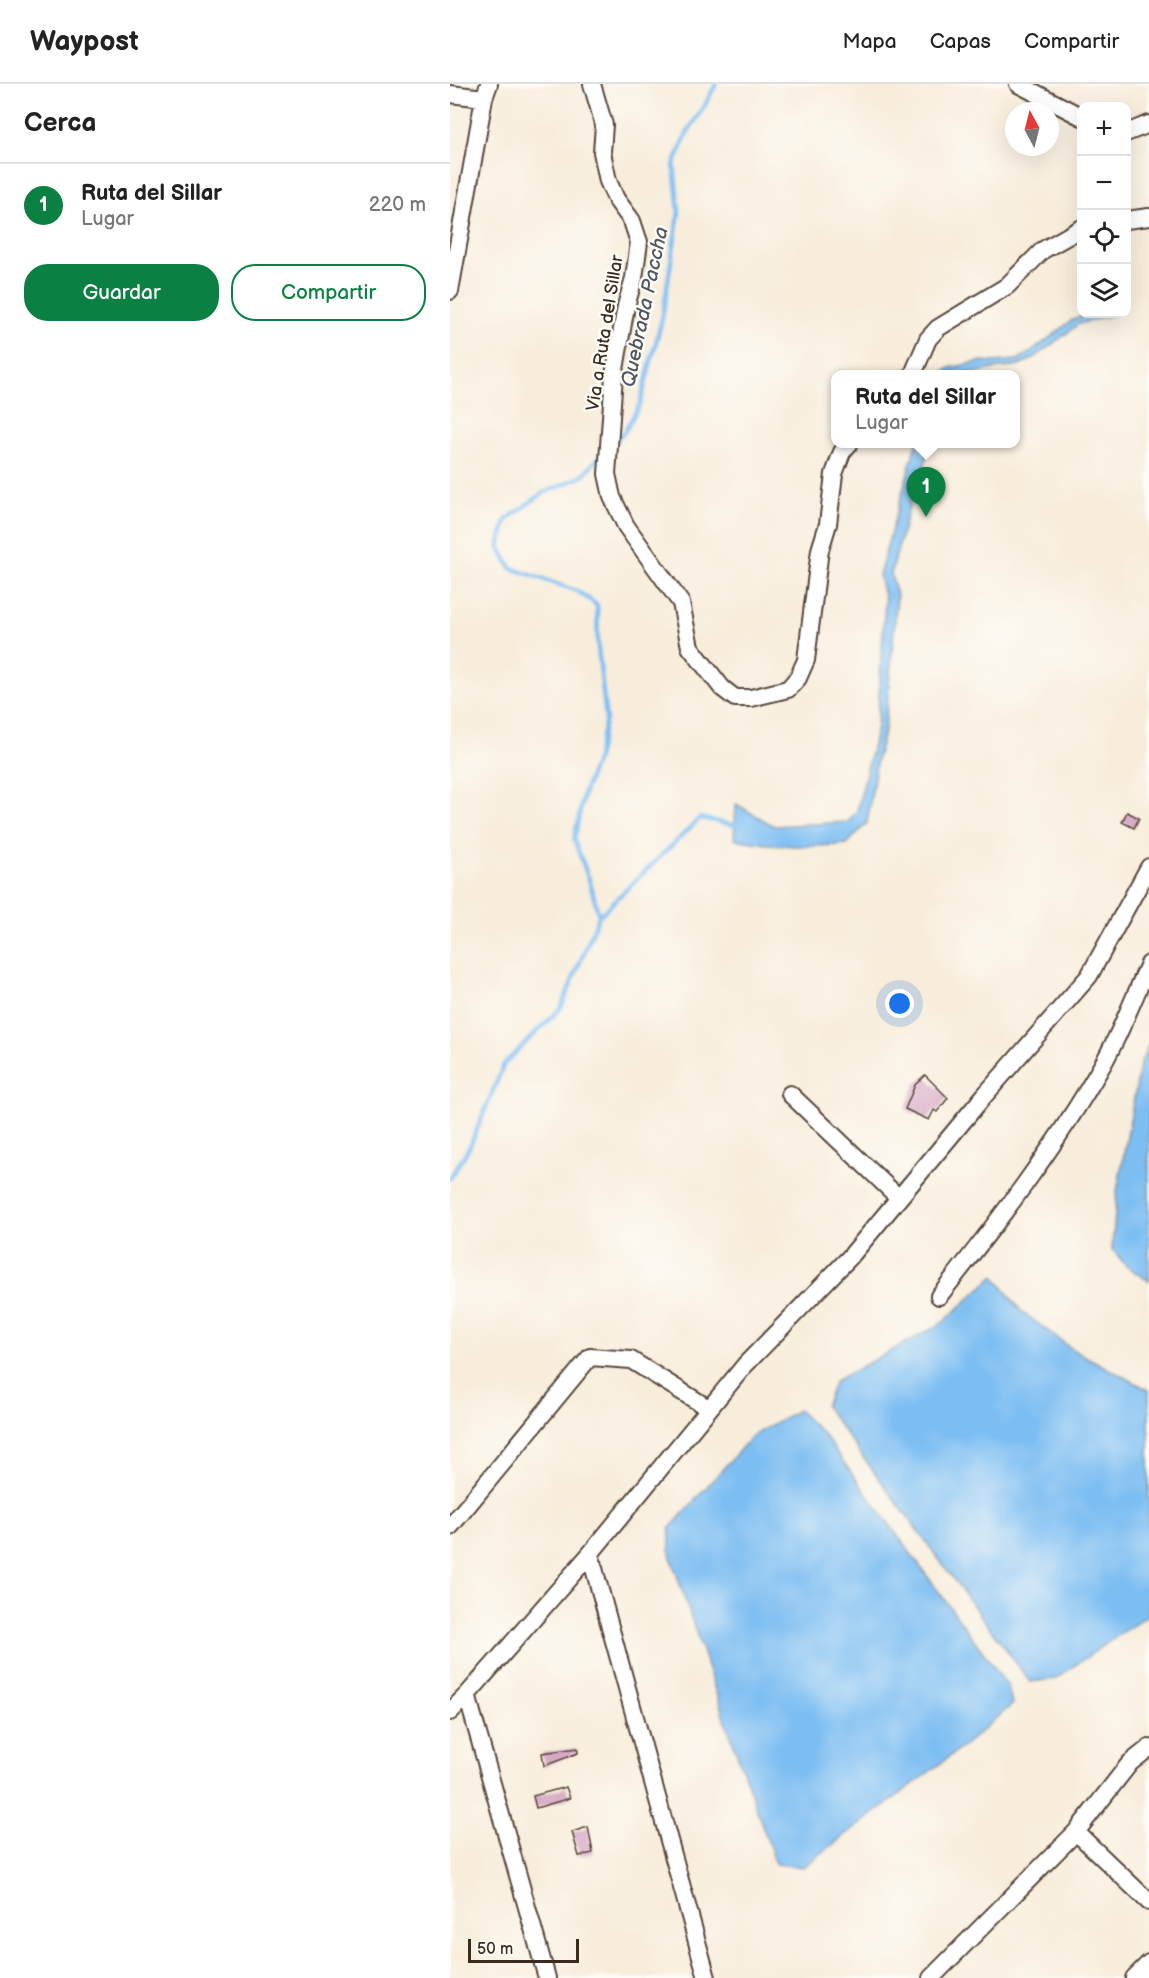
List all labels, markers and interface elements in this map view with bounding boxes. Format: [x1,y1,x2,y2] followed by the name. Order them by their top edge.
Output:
[30,25,139,58] text: Waypost
[843,29,897,54] text: Mapa
[930,29,991,54] text: Capas
[1024,29,1119,54] text: Compartir
[1005,102,1059,156] north arrow
[1077,102,1131,318] map controls
[1077,102,1131,156] button: +
[24,108,96,139] text: Cerca
[1077,156,1131,210] button: −
[81,180,222,207] text: Ruta del Sillar
[39,193,48,217] text: 1
[369,193,426,217] text: 220 m
[81,207,134,231] text: Lugar
[1077,210,1131,264] button: locate
[616,225,674,389] water label: Quebrada Paccha
[582,253,628,412] street label: Via a Ruta del Sillar
[24,264,219,321] button: Guardar
[231,264,426,321] button: Compartir
[1077,264,1131,318] button: layers
[831,370,1020,448] popup
[855,384,996,411] text: Ruta del Sillar
[855,411,908,435] text: Lugar
[906,468,946,517] pin: 1
[885,989,914,1018] your location
[468,1936,579,1964] scale bar
[477,1940,513,1959] text: 50 m

